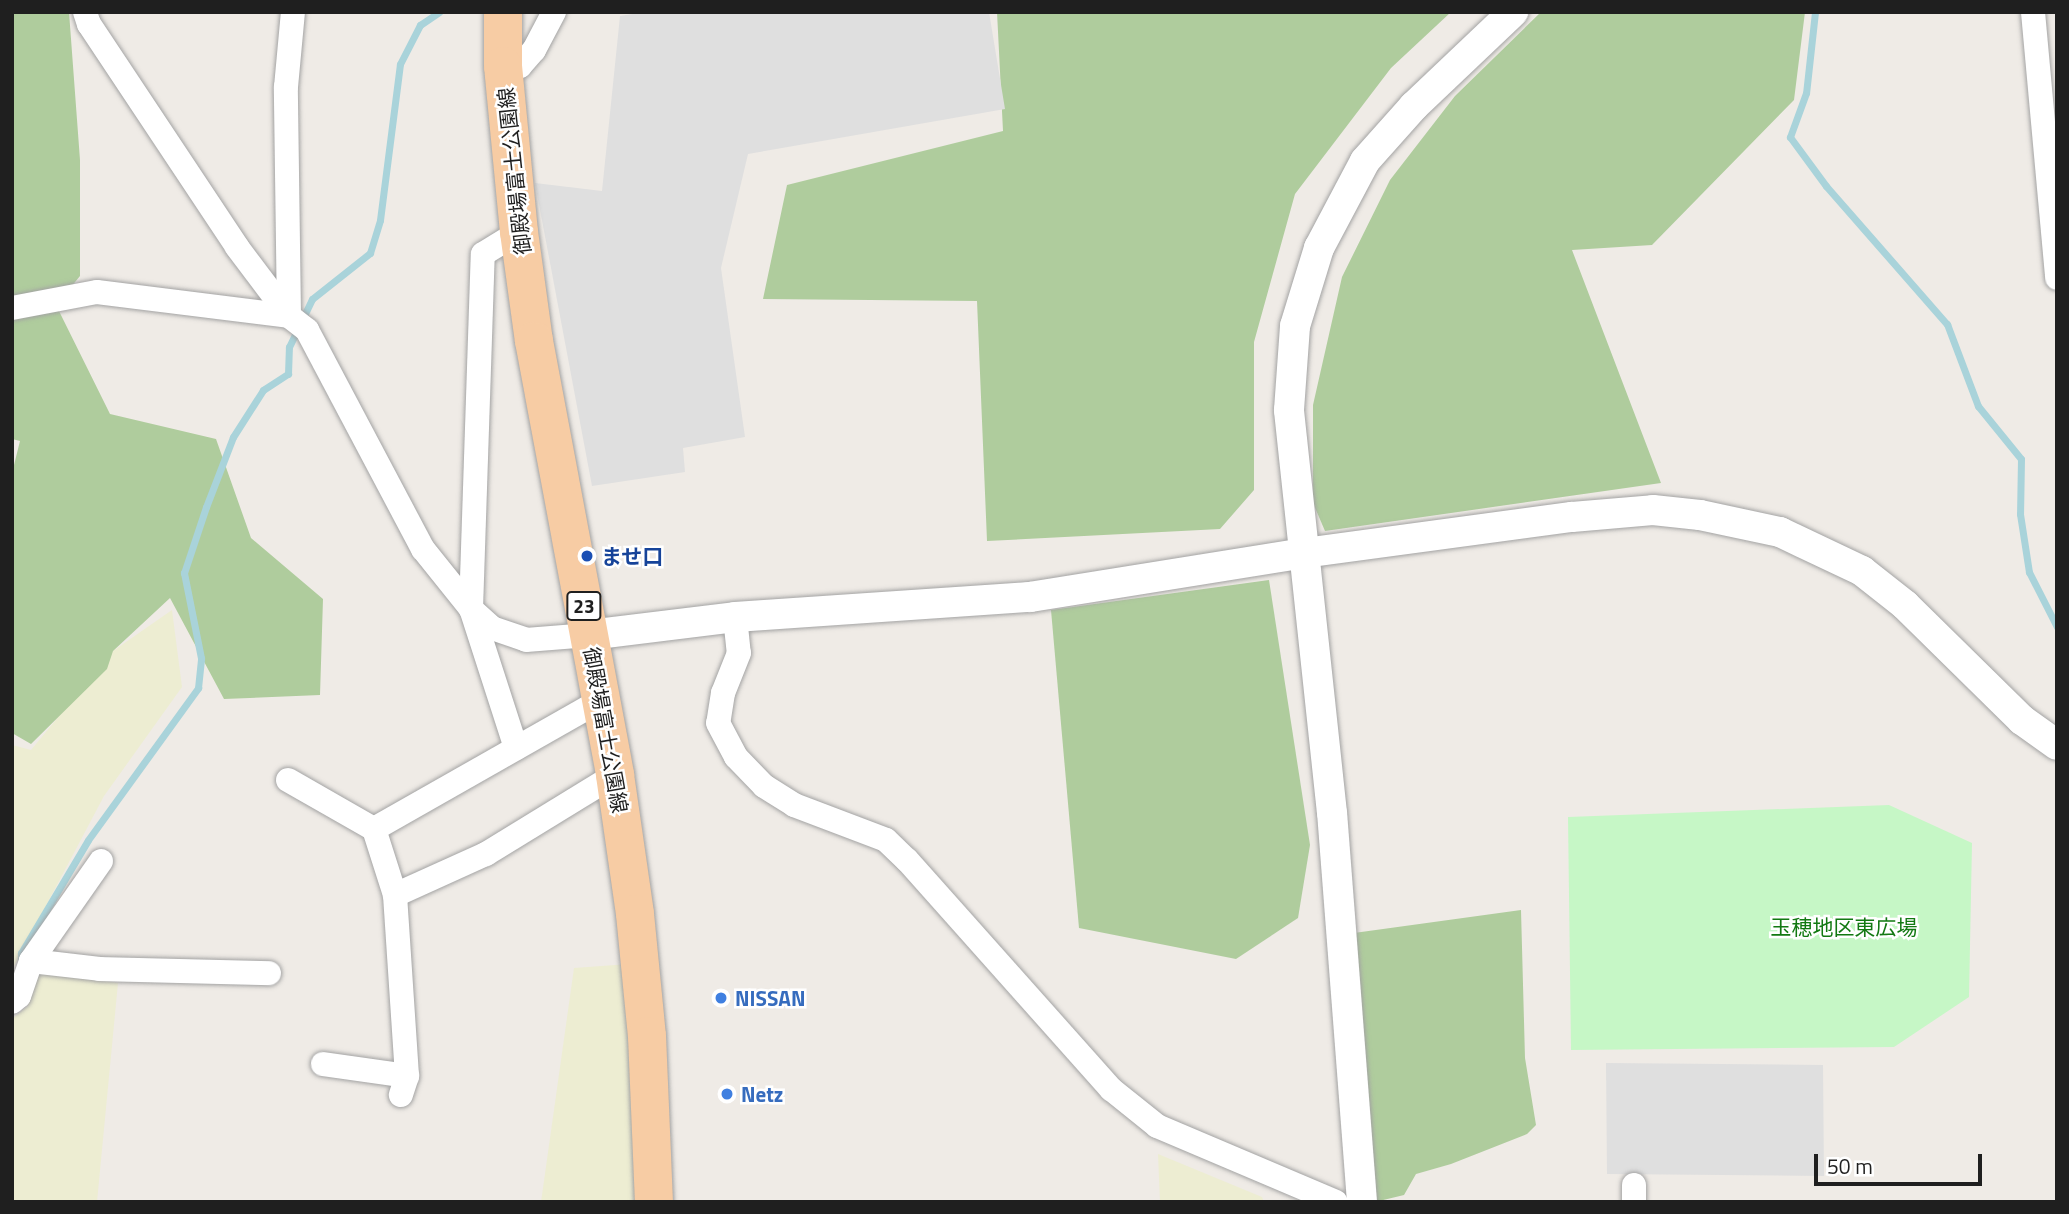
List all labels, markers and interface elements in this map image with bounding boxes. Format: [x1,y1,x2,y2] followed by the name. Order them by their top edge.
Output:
[493,86,535,256] street label: 御殿場富士公園線
[601,543,664,569] place label: ませ口
[579,548,595,564] marker: ませ口
[565,590,603,622] road number: 23
[579,645,633,815] street label: 御殿場富士公園線
[1771,914,1917,940] park label: 玉穂地区東広場
[735,985,805,1011] place label: NISSAN
[713,990,729,1006] marker: NISSAN
[741,1081,783,1107] place label: Netz
[719,1086,735,1102] marker: Netz
[1817,1140,1985,1184] scale bar
[1827,1150,1873,1182] text: 50 m

